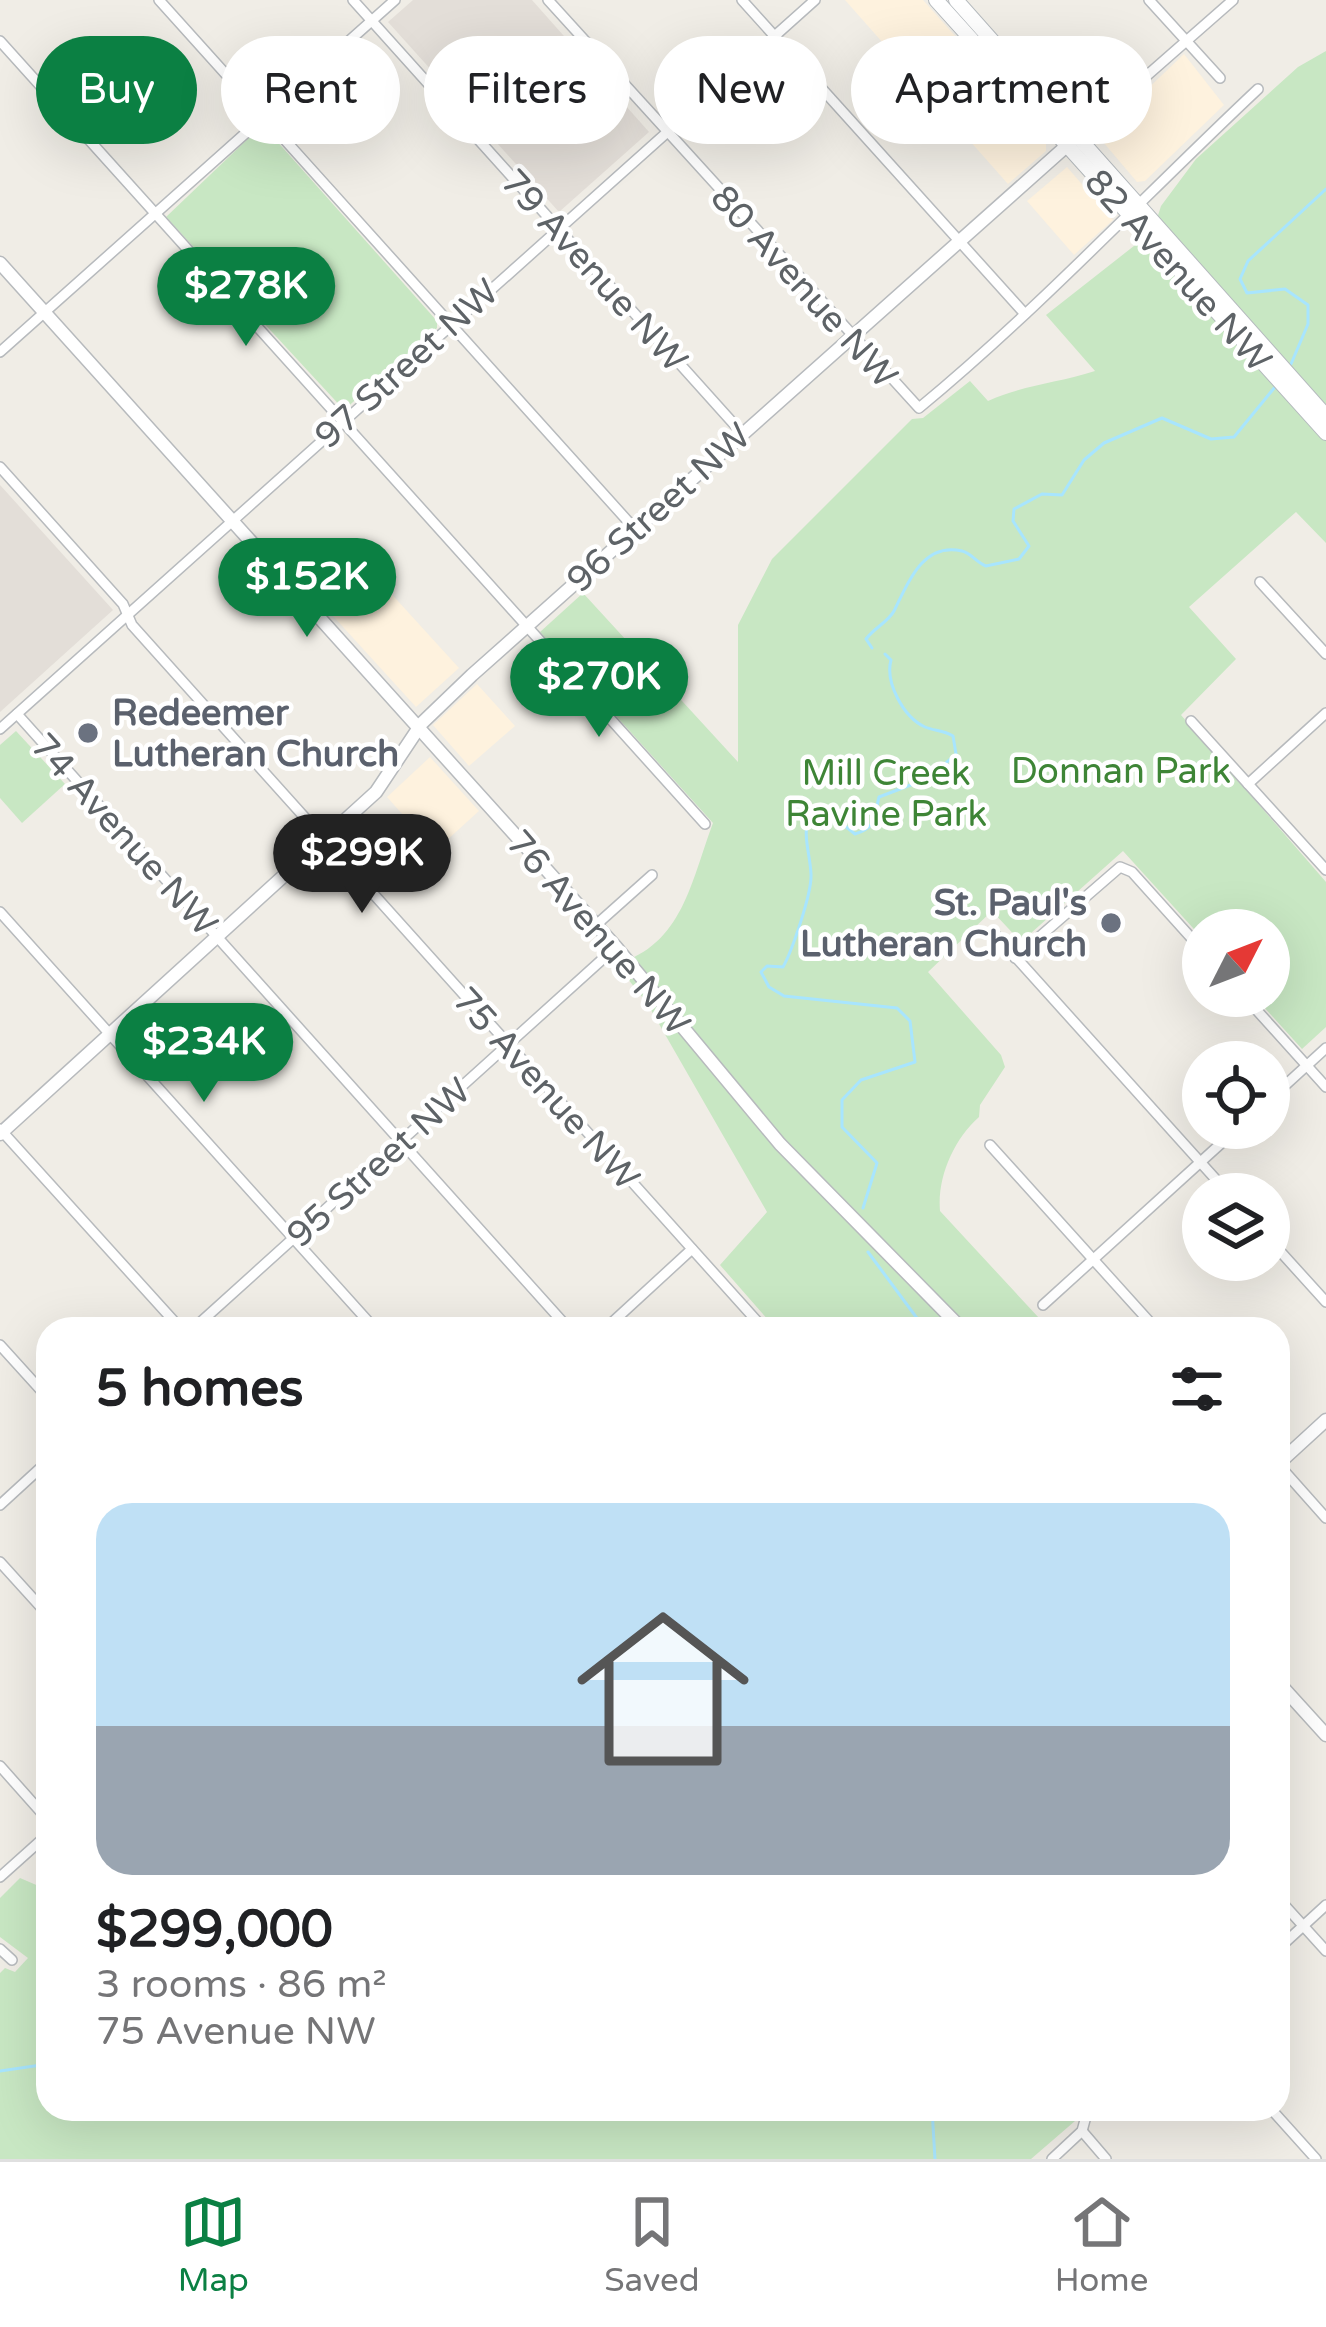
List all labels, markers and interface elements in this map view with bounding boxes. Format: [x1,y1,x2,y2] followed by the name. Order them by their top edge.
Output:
[36,36,197,144] chip: Buy
[221,36,400,144] chip: Rent
[424,36,630,144] chip: Filters
[654,36,827,144] chip: New
[851,36,1152,144] chip: Apartment
[492,161,696,381] street label: 79 Avenue NW
[1076,161,1280,381] street label: 82 Avenue NW
[702,177,906,397] street label: 80 Avenue NW
[162,247,330,349] pin: $278K
[184,262,308,309] text: $278K
[306,270,508,458] street label: 97 Street NW
[558,414,760,602] street label: 96 Street NW
[223,538,391,640] pin: $152K
[245,553,369,600] text: $152K
[515,638,683,740] pin: $270K
[537,653,661,700] text: $270K
[112,692,399,776] place label: Redeemer Lutheran Church
[75,720,101,746] marker: Redeemer Lutheran Church
[22,725,226,945] street label: 74 Avenue NW
[1011,750,1231,793] park label: Donnan Park
[785,752,987,836] park label: Mill Creek Ravine Park
[278,814,446,916] pin: $299K
[497,821,699,1044] street label: 76 Avenue NW
[300,829,424,876] text: $299K
[800,882,1087,966] place label: St. Paul's Lutheran Church
[1182,909,1290,1017] north arrow
[1182,909,1290,1281] map controls
[1098,910,1124,936] marker: St. Paul's Lutheran Church
[444,979,648,1199] street label: 75 Avenue NW
[120,1003,288,1105] pin: $234K
[142,1018,266,1065] text: $234K
[1182,1041,1290,1149] button: locate
[278,1069,480,1257] street label: 95 Street NW
[1182,1173,1290,1281] button: layers
[1164,1356,1230,1422] icon: filters
[96,1358,304,1420] text: 5 homes
[555,1581,771,1797] icon: home
[96,1899,333,1961] text: $299,000
[96,1961,387,2008] text: 3 rooms · 86 m²
[96,2008,376,2055] text: 75 Avenue NW
[178,2189,249,2300] tab: Map
[604,2189,700,2300] tab: Saved
[1055,2189,1148,2300] tab: Home

